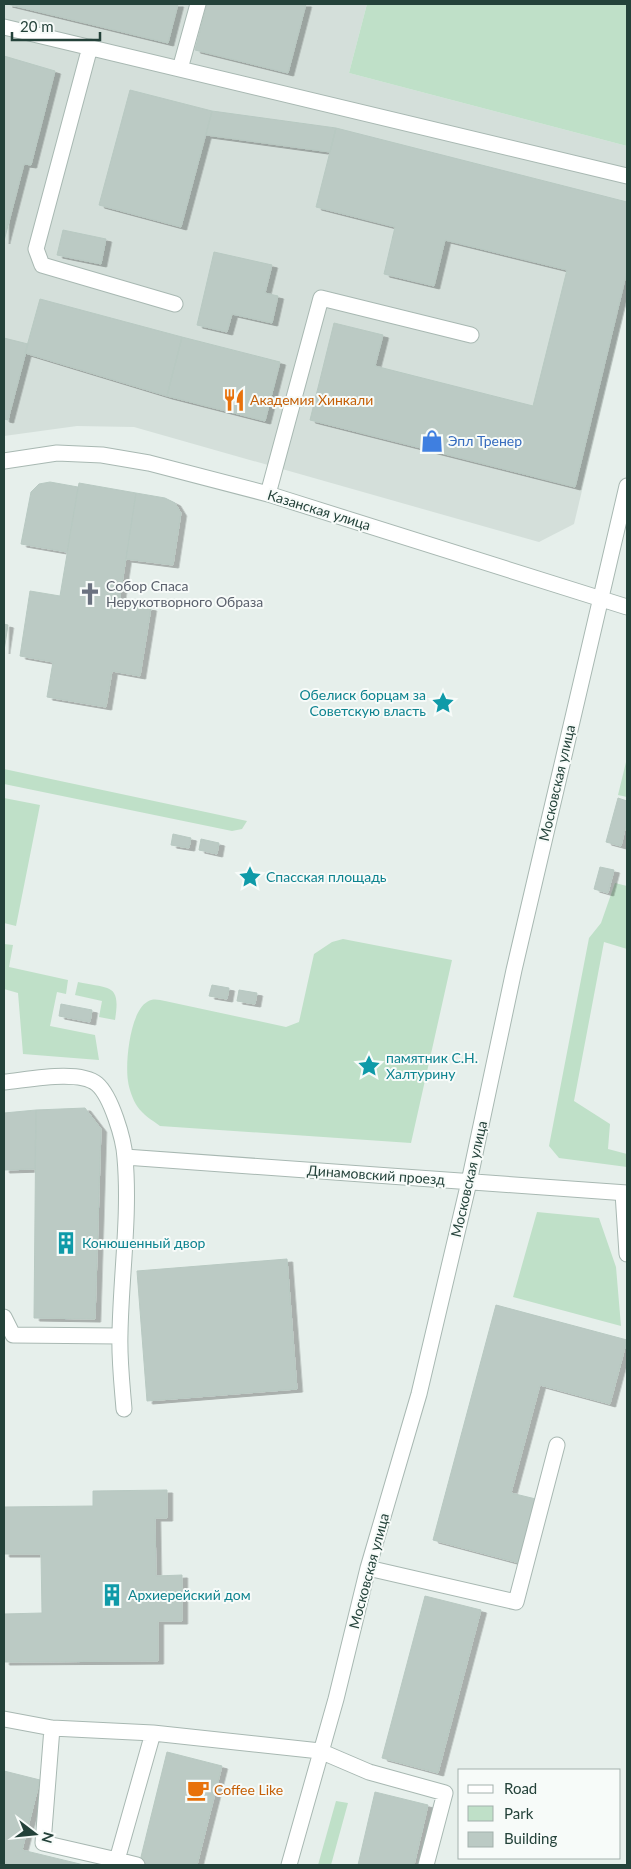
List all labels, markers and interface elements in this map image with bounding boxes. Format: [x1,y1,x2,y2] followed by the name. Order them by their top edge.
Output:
[12,10,100,42] scale bar
[20,17,54,35] text: 20 m
[221,387,247,413] restaurant icon: Академия Хинкали
[250,391,373,408] place label: Академия Хинкали
[419,428,445,454] shop icon: Эпл Тренер
[448,432,522,449] place label: Эпл Тренер
[266,486,373,533] street label: Казанская улица
[106,577,263,610] place label: Собор Спаса Нерукотворного Образа
[77,581,103,607] church icon: Собор Спаса Нерукотворного Образа
[299,686,426,719] place label: Обелиск борцам за Советскую власть
[430,690,456,716] place icon: Обелиск борцам за Советскую власть
[535,723,578,843] street label: Московская улица
[237,864,263,890] place icon: Спасская площадь
[266,868,387,885] place label: Спасская площадь
[386,1049,478,1082] place label: памятник С.Н. Халтурину
[356,1053,382,1079] place icon: памятник С.Н. Халтурину
[447,1119,490,1239] street label: Московская улица
[307,1161,446,1188] street label: Динамовский проезд
[53,1230,79,1256] building icon: Конюшенный двор
[82,1234,206,1251] place label: Конюшенный двор
[345,1511,392,1630] street label: Московская улица
[99,1582,125,1608] building icon: Архиерейский дом
[128,1586,251,1603] place label: Архиерейский дом
[458,1769,621,1859] legend
[185,1777,211,1803] cafe icon: Coffee Like
[504,1779,537,1797] text: Road
[214,1781,283,1798] place label: Coffee Like
[504,1804,534,1822] text: Park
[10,1809,60,1859] north arrow
[504,1829,557,1847] text: Building
[38,1830,58,1845] text: N

